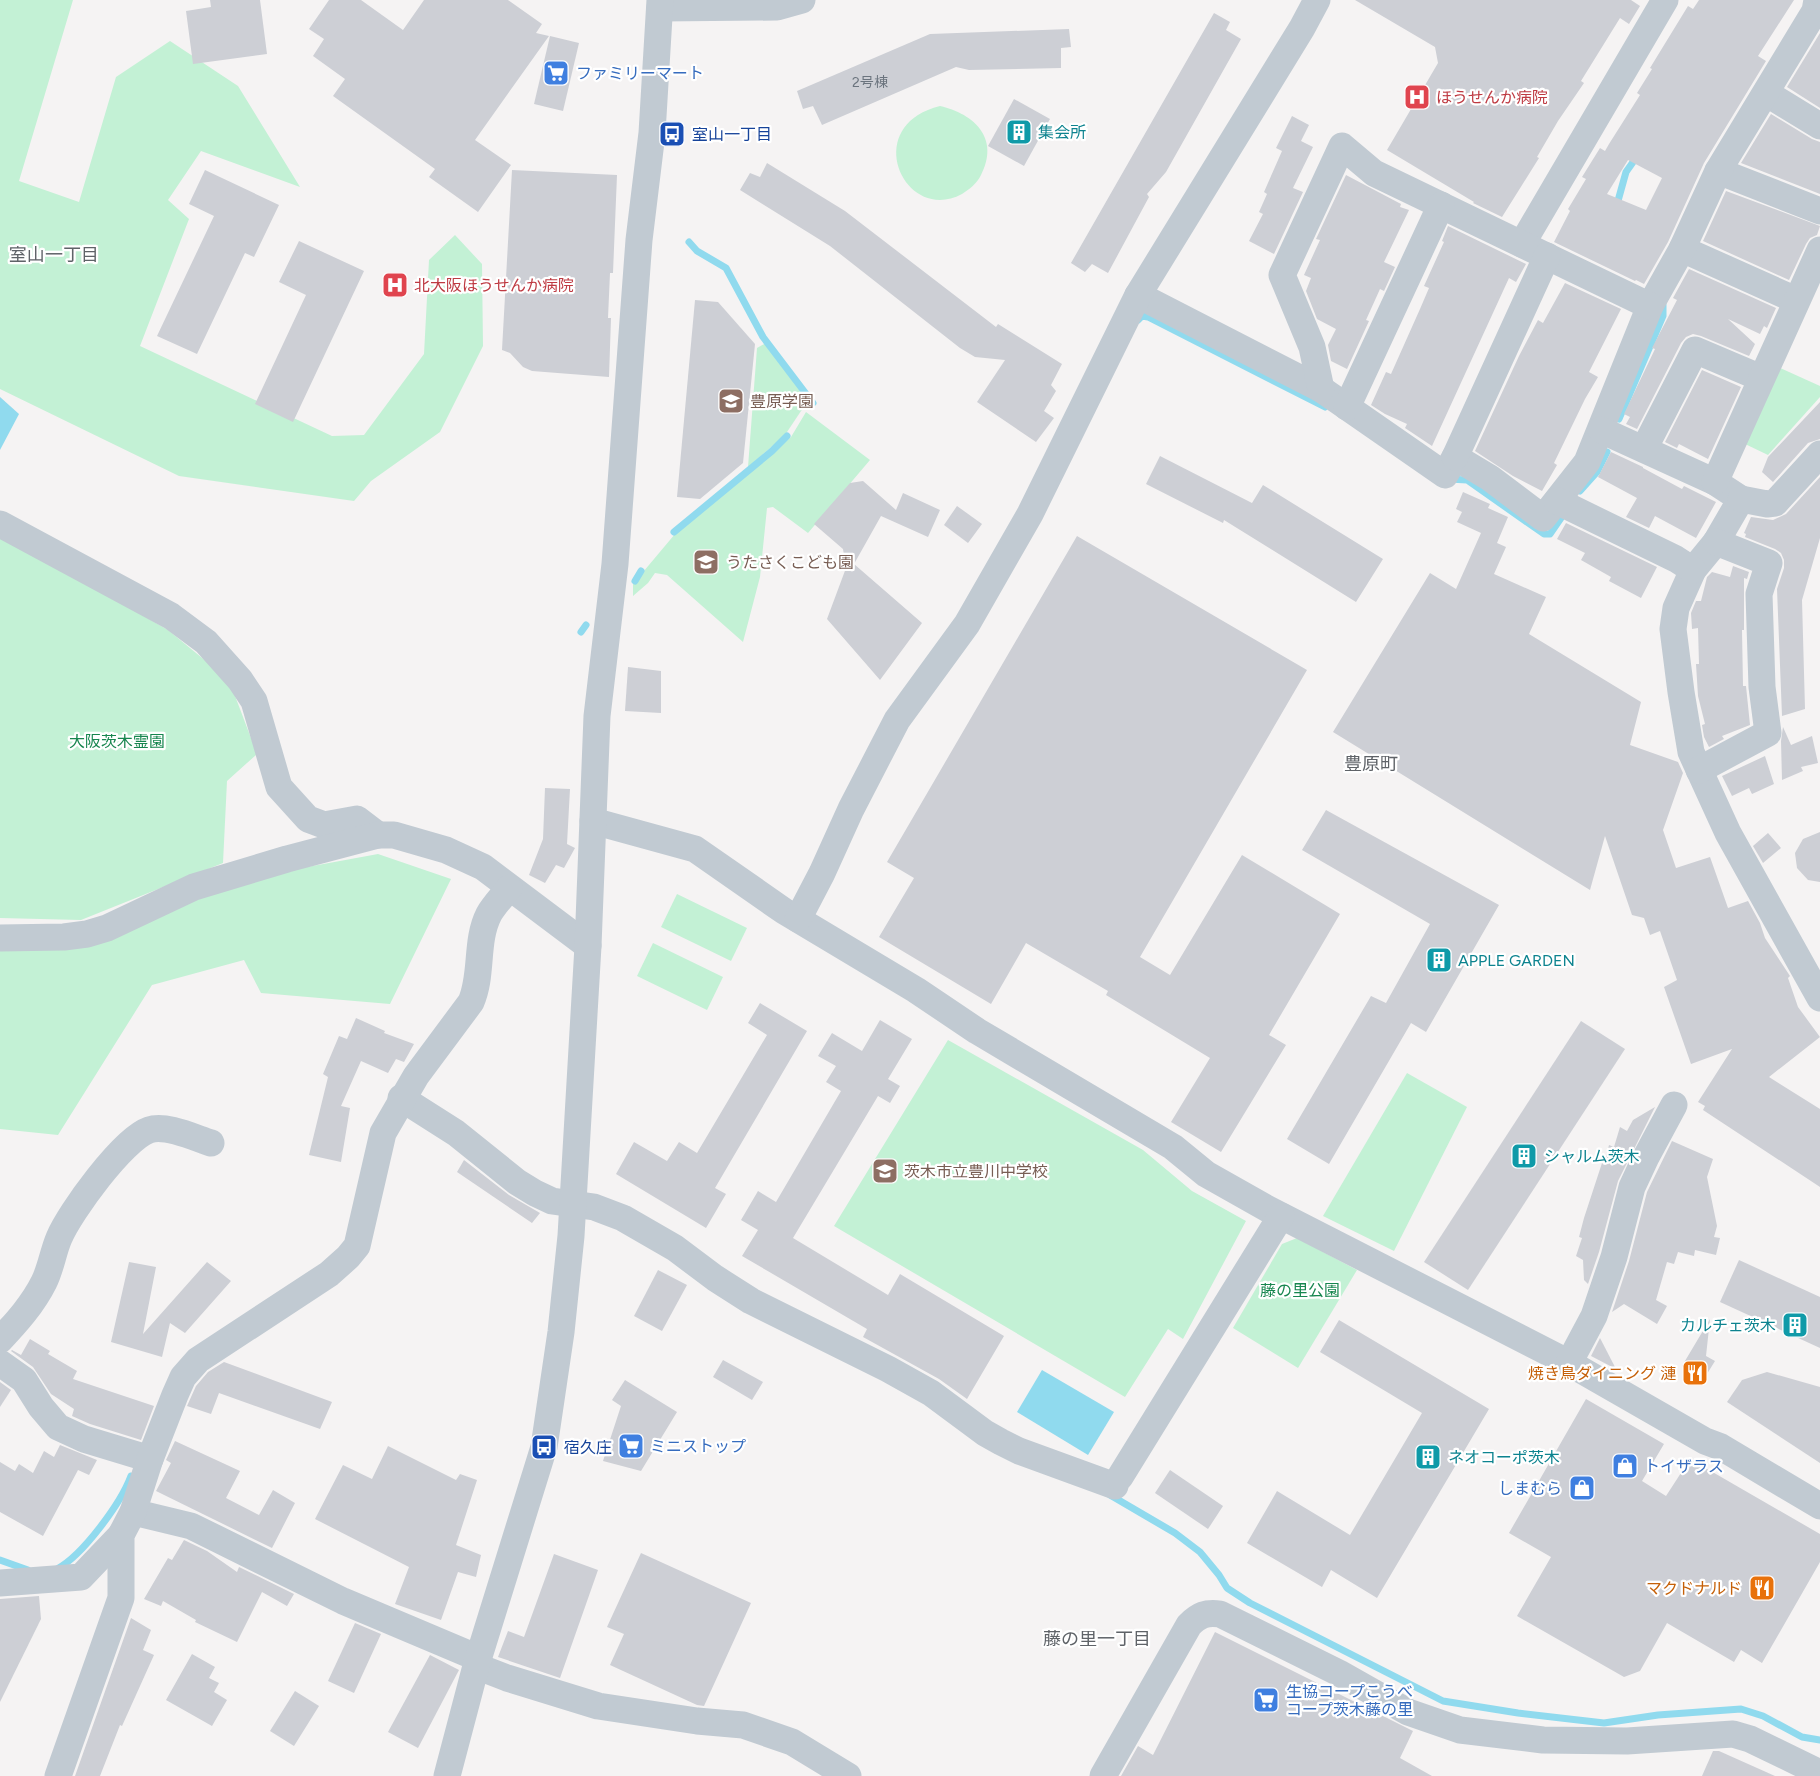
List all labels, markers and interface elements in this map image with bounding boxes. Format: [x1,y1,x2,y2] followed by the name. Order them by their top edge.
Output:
[541,58,571,88] supermarket icon: ファミリーマート
[576,64,704,83] place label: ファミリーマート
[852,74,888,91] house number: 2号棟
[1402,82,1432,112] hospital icon: ほうせんか病院
[1436,88,1548,107] place label: ほうせんか病院
[1004,117,1034,147] building icon: 集会所
[657,119,687,149] bus stop icon: 室山一丁目
[1038,123,1086,142] place label: 集会所
[692,125,772,144] place label: 室山一丁目
[9,244,99,266] district label: 室山一丁目
[380,270,410,300] hospital icon: 北大阪ほうせんか病院
[414,276,574,295] place label: 北大阪ほうせんか病院
[716,386,746,416] school or university icon: 豊原学園
[750,392,814,411] place label: 豊原学園
[691,547,721,577] school or university icon: うたさくこども園
[726,553,854,572] place label: うたさくこども園
[69,732,165,751] park label: 大阪茨木霊園
[1344,753,1398,775] district label: 豊原町
[1424,945,1454,975] building icon: APPLE GARDEN
[1458,951,1575,970] place label: APPLE GARDEN
[1509,1141,1539,1171] building icon: シャルム茨木
[1544,1147,1640,1166] place label: シャルム茨木
[870,1156,900,1186] school or university icon: 茨木市立豊川中学校
[904,1162,1048,1181] place label: 茨木市立豊川中学校
[1260,1281,1340,1300] park label: 藤の里公園
[1780,1310,1810,1340] building icon: カルチェ茨木
[1680,1316,1776,1335] place label: カルチェ茨木
[1680,1358,1710,1388] restaurant icon: 焼き鳥ダイニング 漣
[1528,1364,1676,1383] place label: 焼き鳥ダイニング 漣
[616,1431,646,1461] supermarket icon: ミニストップ
[529,1432,559,1462] bus stop icon: 宿久庄
[650,1437,746,1456] place label: ミニストップ
[564,1438,612,1457] place label: 宿久庄
[1413,1442,1443,1472] building icon: ネオコーポ茨木
[1448,1448,1560,1467] place label: ネオコーポ茨木
[1610,1451,1640,1481] shop icon: トイザラス
[1644,1457,1724,1476] place label: トイザラス
[1567,1473,1597,1503] shop icon: しまむら
[1498,1479,1562,1498] place label: しまむら
[1747,1573,1777,1603] restaurant icon: マクドナルド
[1646,1579,1742,1598] place label: マクドナルド
[1043,1628,1151,1650] district label: 藤の里一丁目
[1286,1682,1413,1719] place label: 生協コープこうべ コープ茨木藤の里
[1251,1685,1281,1715] supermarket icon: 生協コープこうべ コープ茨木藤の里

